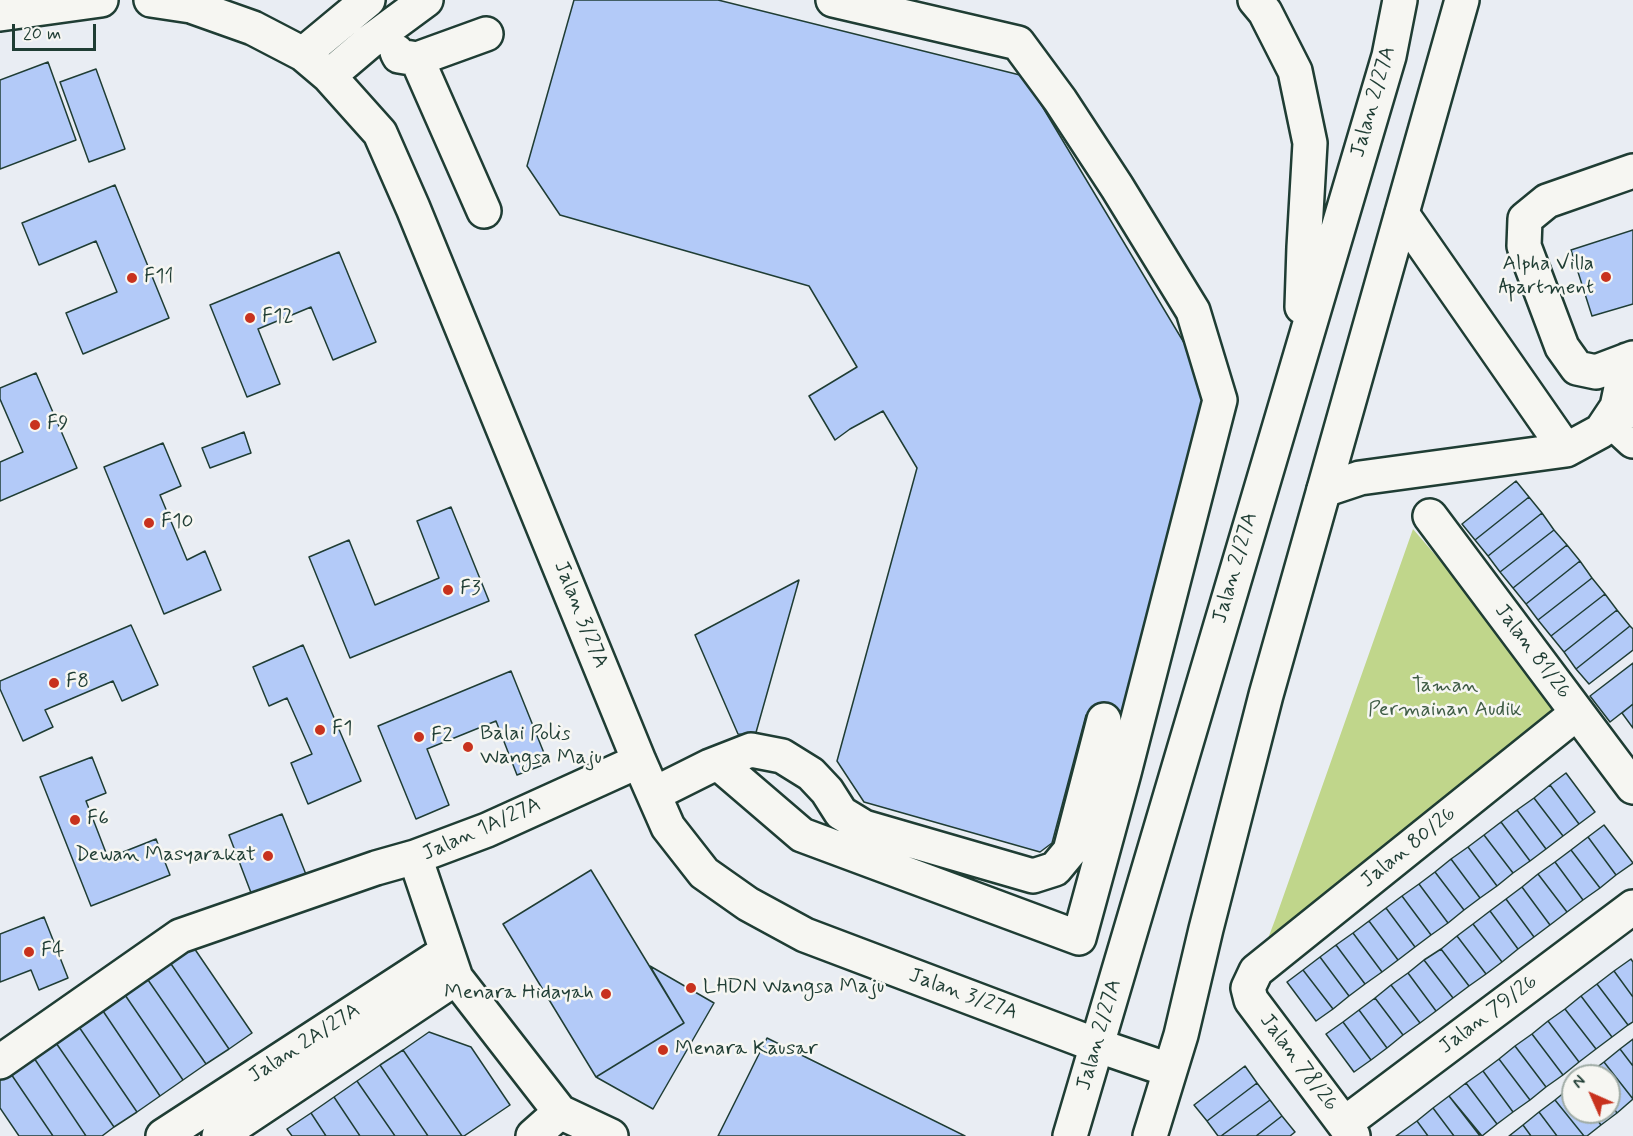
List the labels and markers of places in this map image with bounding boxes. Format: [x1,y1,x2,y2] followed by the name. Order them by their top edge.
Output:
[1499,252,1594,302] place label: Alpha Villa Apartment
[144,265,174,291] place label: F11
[1599,270,1613,284] marker: Alpha Villa Apartment
[125,271,139,285] marker: F11
[262,305,294,331] place label: F12
[243,311,257,325] marker: F12
[47,412,68,438] place label: F9
[28,418,42,432] marker: F9
[161,510,194,536] place label: F10
[142,516,156,530] marker: F10
[460,577,481,603] place label: F3
[441,583,455,597] marker: F3
[66,670,89,696] place label: F8
[47,676,61,690] marker: F8
[332,717,353,743] place label: F1
[480,722,602,772] place label: Balai Polis Wangsa Maju
[313,723,327,737] marker: F1
[431,724,452,750] place label: F2
[412,730,426,744] marker: F2
[461,740,475,754] marker: Balai Polis Wangsa Maju
[87,807,109,833] place label: F6
[68,813,82,827] marker: F6
[75,843,256,869] place label: Dewan Masyarakat
[261,849,275,863] marker: Dewan Masyarakat
[41,939,64,965] place label: F4
[22,945,36,959] marker: F4
[703,975,884,1001] place label: LHDN Wangsa Maju
[444,981,594,1007] place label: Menara Hidayah
[684,981,698,995] marker: LHDN Wangsa Maju
[599,987,613,1001] marker: Menara Hidayah
[675,1037,818,1063] place label: Menara Kausar
[656,1043,670,1057] marker: Menara Kausar

